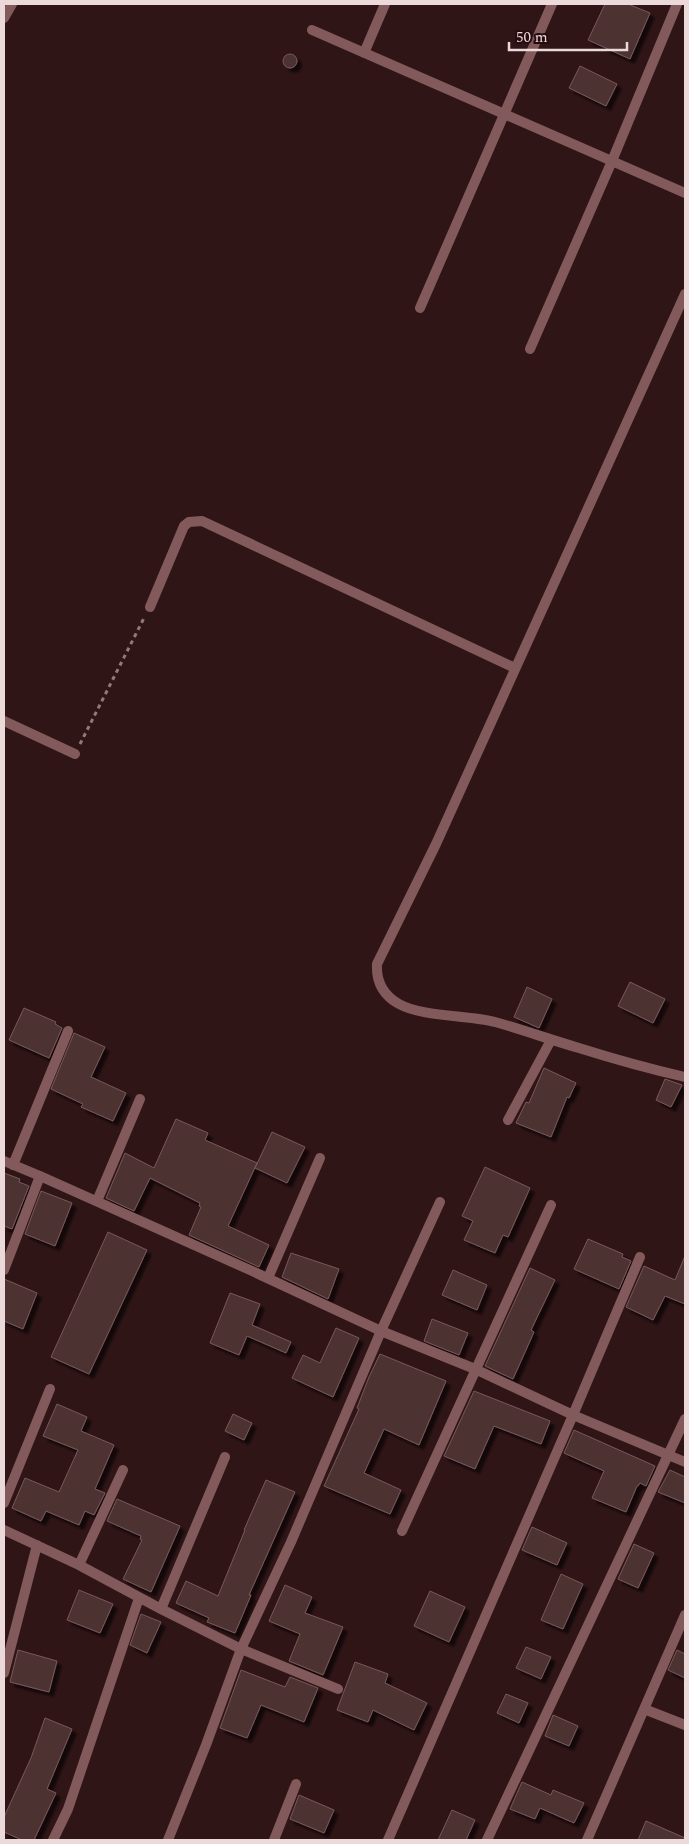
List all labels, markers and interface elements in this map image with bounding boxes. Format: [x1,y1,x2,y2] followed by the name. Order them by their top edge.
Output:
[509,20,626,52] scale bar
[516,26,548,49] text: 50 m

